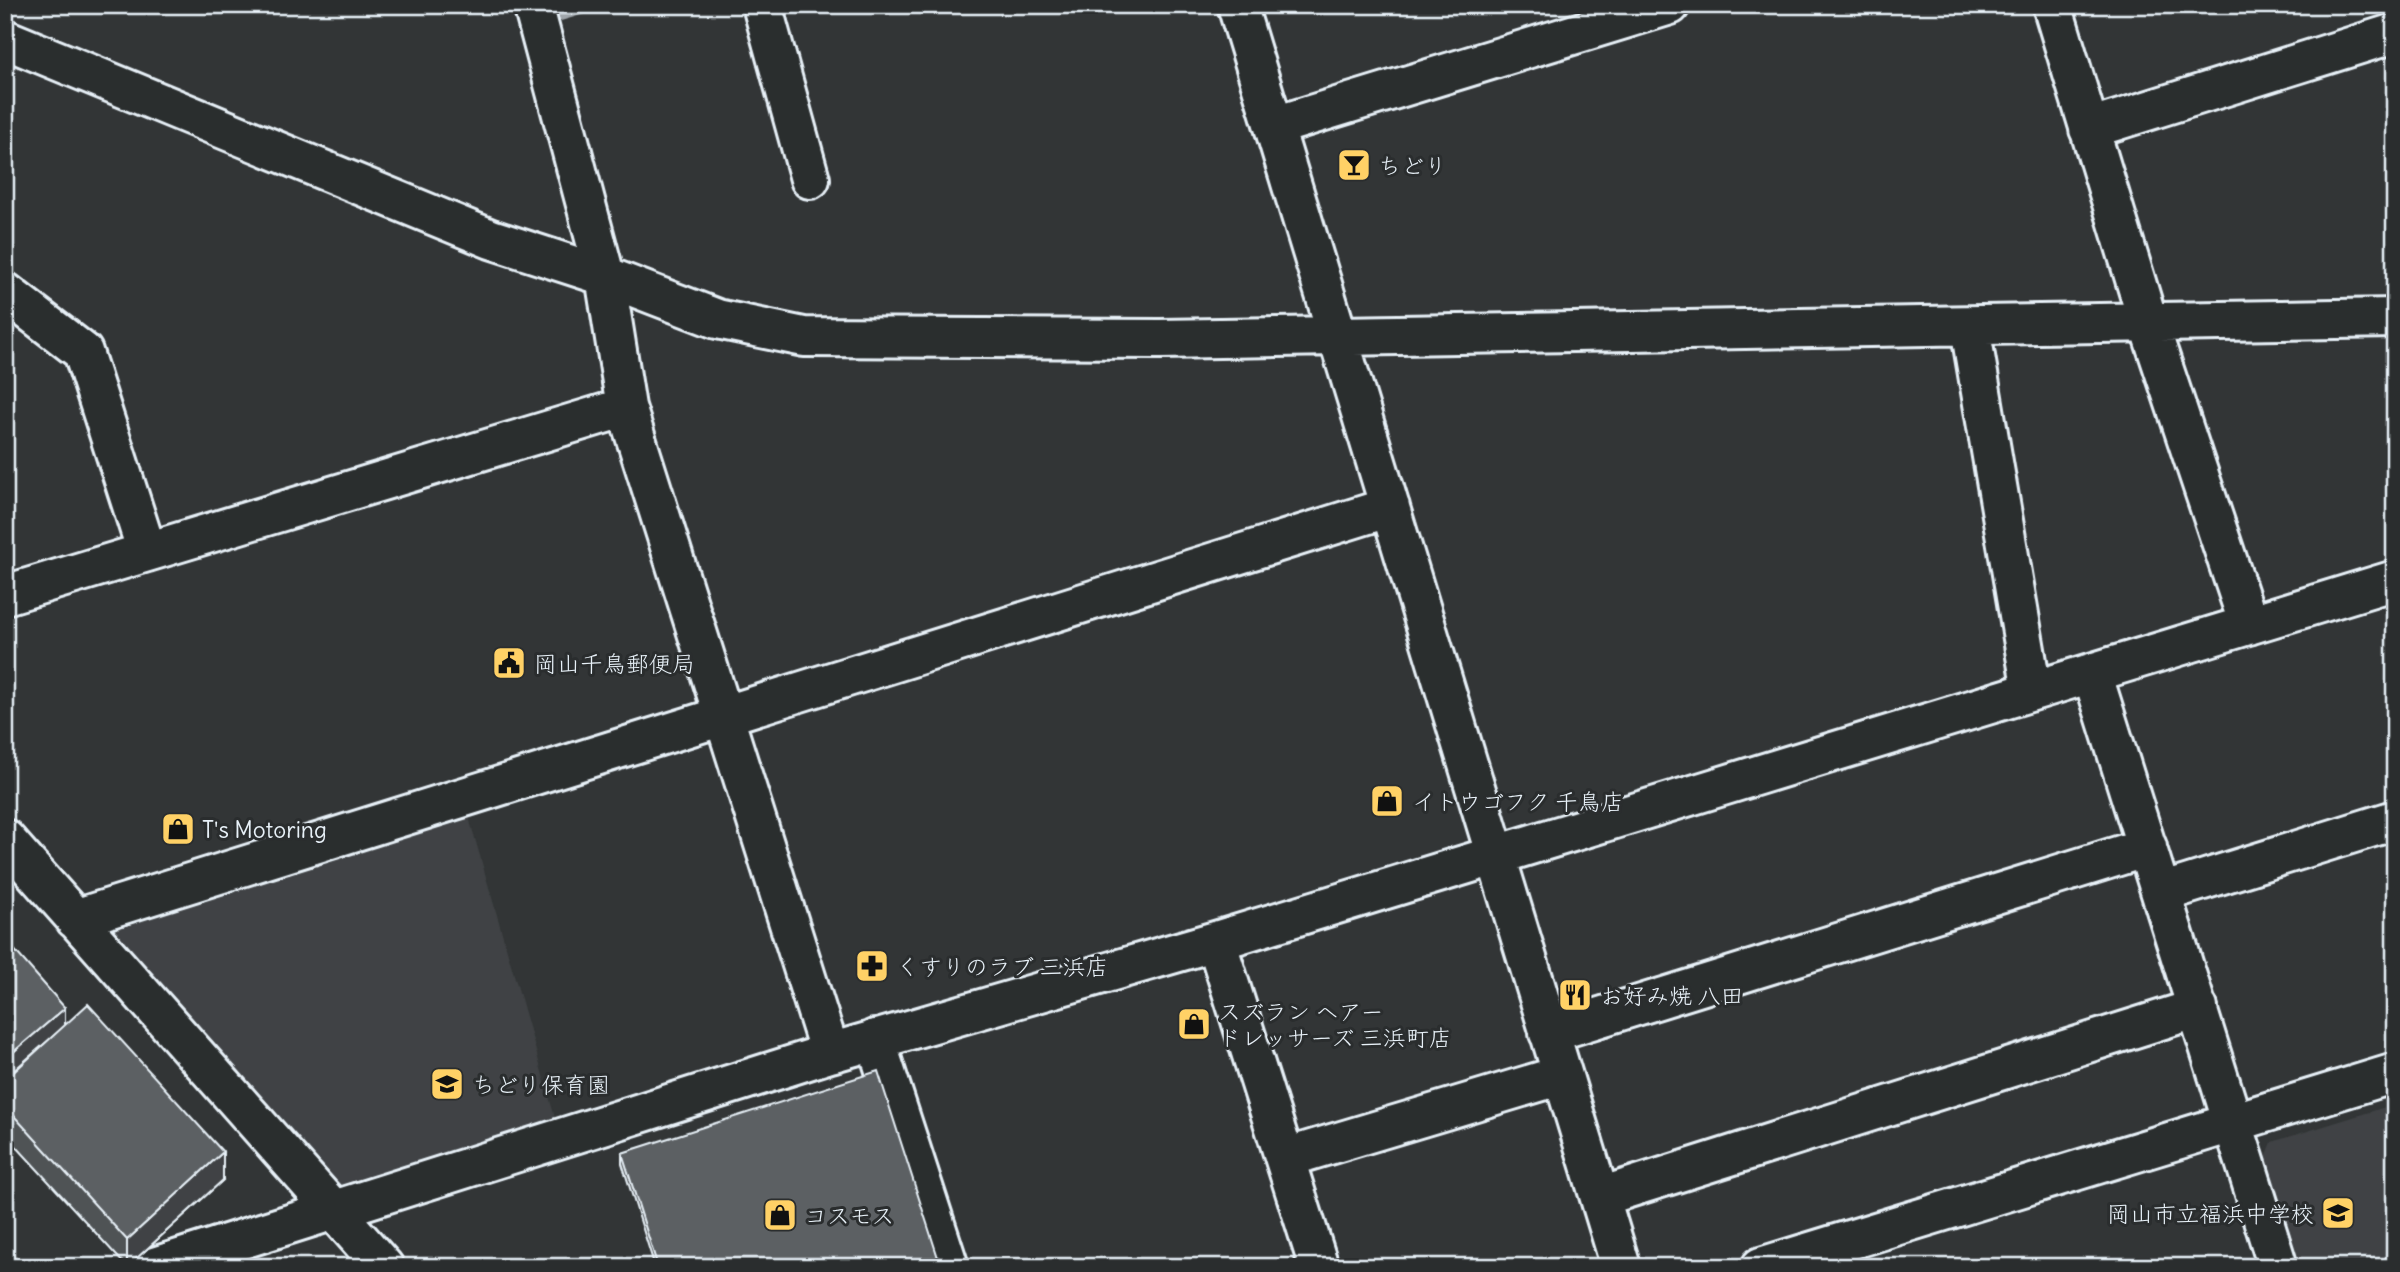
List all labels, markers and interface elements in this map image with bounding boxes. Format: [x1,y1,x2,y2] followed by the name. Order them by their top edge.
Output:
[1335,146,1373,184] bar icon: ちどり
[1378,151,1447,180] place label: ちどり
[490,644,528,682] public building icon: 岡山千鳥郵便局
[534,649,695,678] place label: 岡山千鳥郵便局
[1368,782,1406,820] shop icon: イトウゴフク 千鳥店
[1412,787,1624,816] place label: イトウゴフク 千鳥店
[159,810,197,848] shop icon: T's Motoring
[202,815,327,844] place label: T's Motoring
[853,947,891,985] pharmacy icon: くすりのラブ 三浜店
[896,952,1108,981] place label: くすりのラブ 三浜店
[1556,976,1594,1014] restaurant icon: お好み焼 八田
[1600,981,1743,1010] place label: お好み焼 八田
[1218,997,1452,1052] place label: スズラン ヘアー ドレッサーズ 三浜町店
[1175,1005,1213,1043] shop icon: スズラン ヘアー ドレッサーズ 三浜町店
[428,1065,466,1103] school or university icon: ちどり保育園
[472,1070,610,1099] place label: ちどり保育園
[2319,1194,2357,1232] school or university icon: 岡山市立福浜中学校
[761,1196,799,1234] shop icon: コスモス
[2107,1199,2314,1228] place label: 岡山市立福浜中学校
[804,1201,895,1230] place label: コスモス

